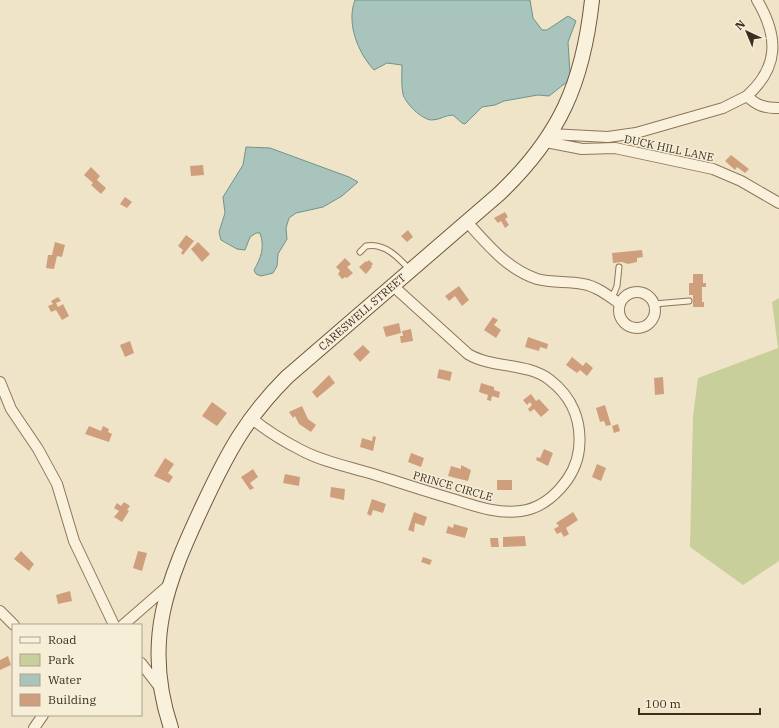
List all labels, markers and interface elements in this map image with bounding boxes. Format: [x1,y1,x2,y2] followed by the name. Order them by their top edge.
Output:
[727,12,767,52] north arrow
[732,17,748,33] text: N
[623,132,715,164] street label: DUCK HILL LANE
[316,270,408,354] street label: CARESWELL STREET
[412,468,494,504] street label: PRINCE CIRCLE
[12,624,142,716] legend
[48,632,77,647] text: Road
[48,652,74,667] text: Park
[48,672,82,687] text: Water
[639,690,760,716] scale bar
[48,692,96,707] text: Building
[645,696,681,711] text: 100 m

